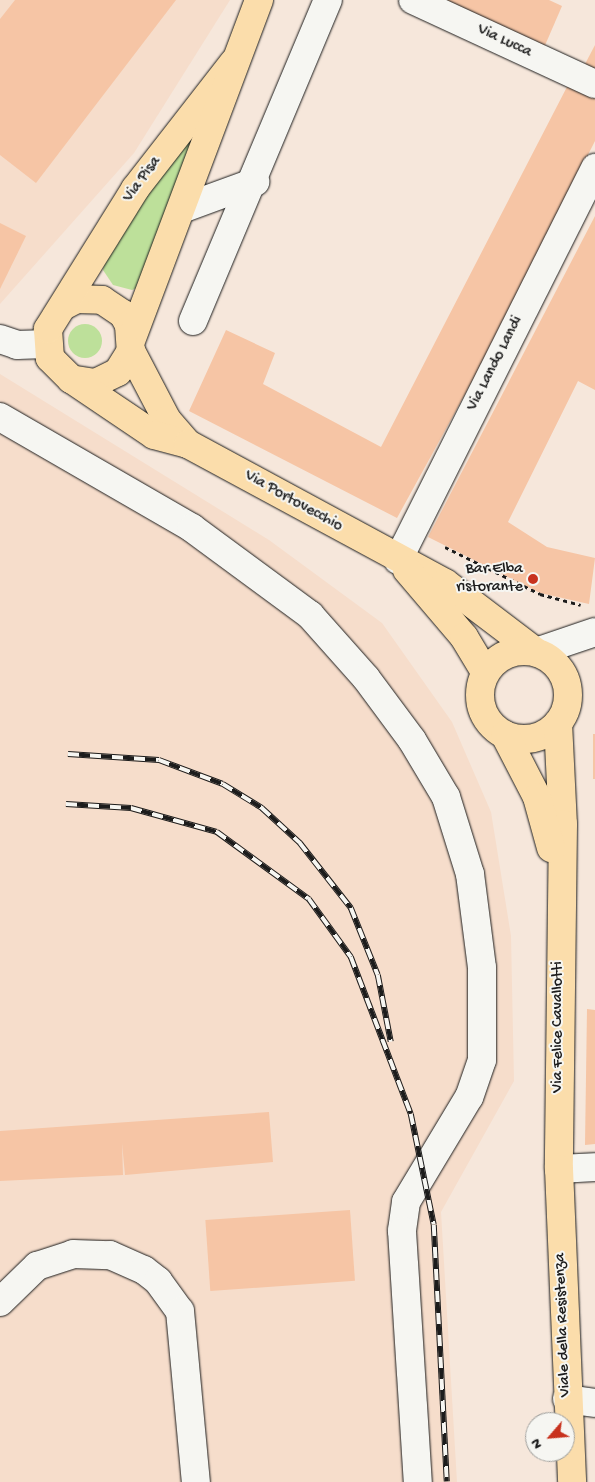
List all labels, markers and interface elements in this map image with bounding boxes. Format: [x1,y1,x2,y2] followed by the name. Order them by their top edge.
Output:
[474,21,534,63] street label: Via Lucca
[120,153,166,207] street label: Via Pisa
[464,313,528,415] street label: Via Lando Landi
[241,467,345,537] street label: Via Portovecchio
[456,560,523,598] place label: Bar Elba ristorante
[527,573,539,585] marker: Bar Elba ristorante
[549,961,569,1093] street label: Via Felice Cavallotti
[552,1253,576,1397] street label: Viale della Resistenza
[525,1412,575,1462] north arrow
[527,1436,547,1452] text: N

